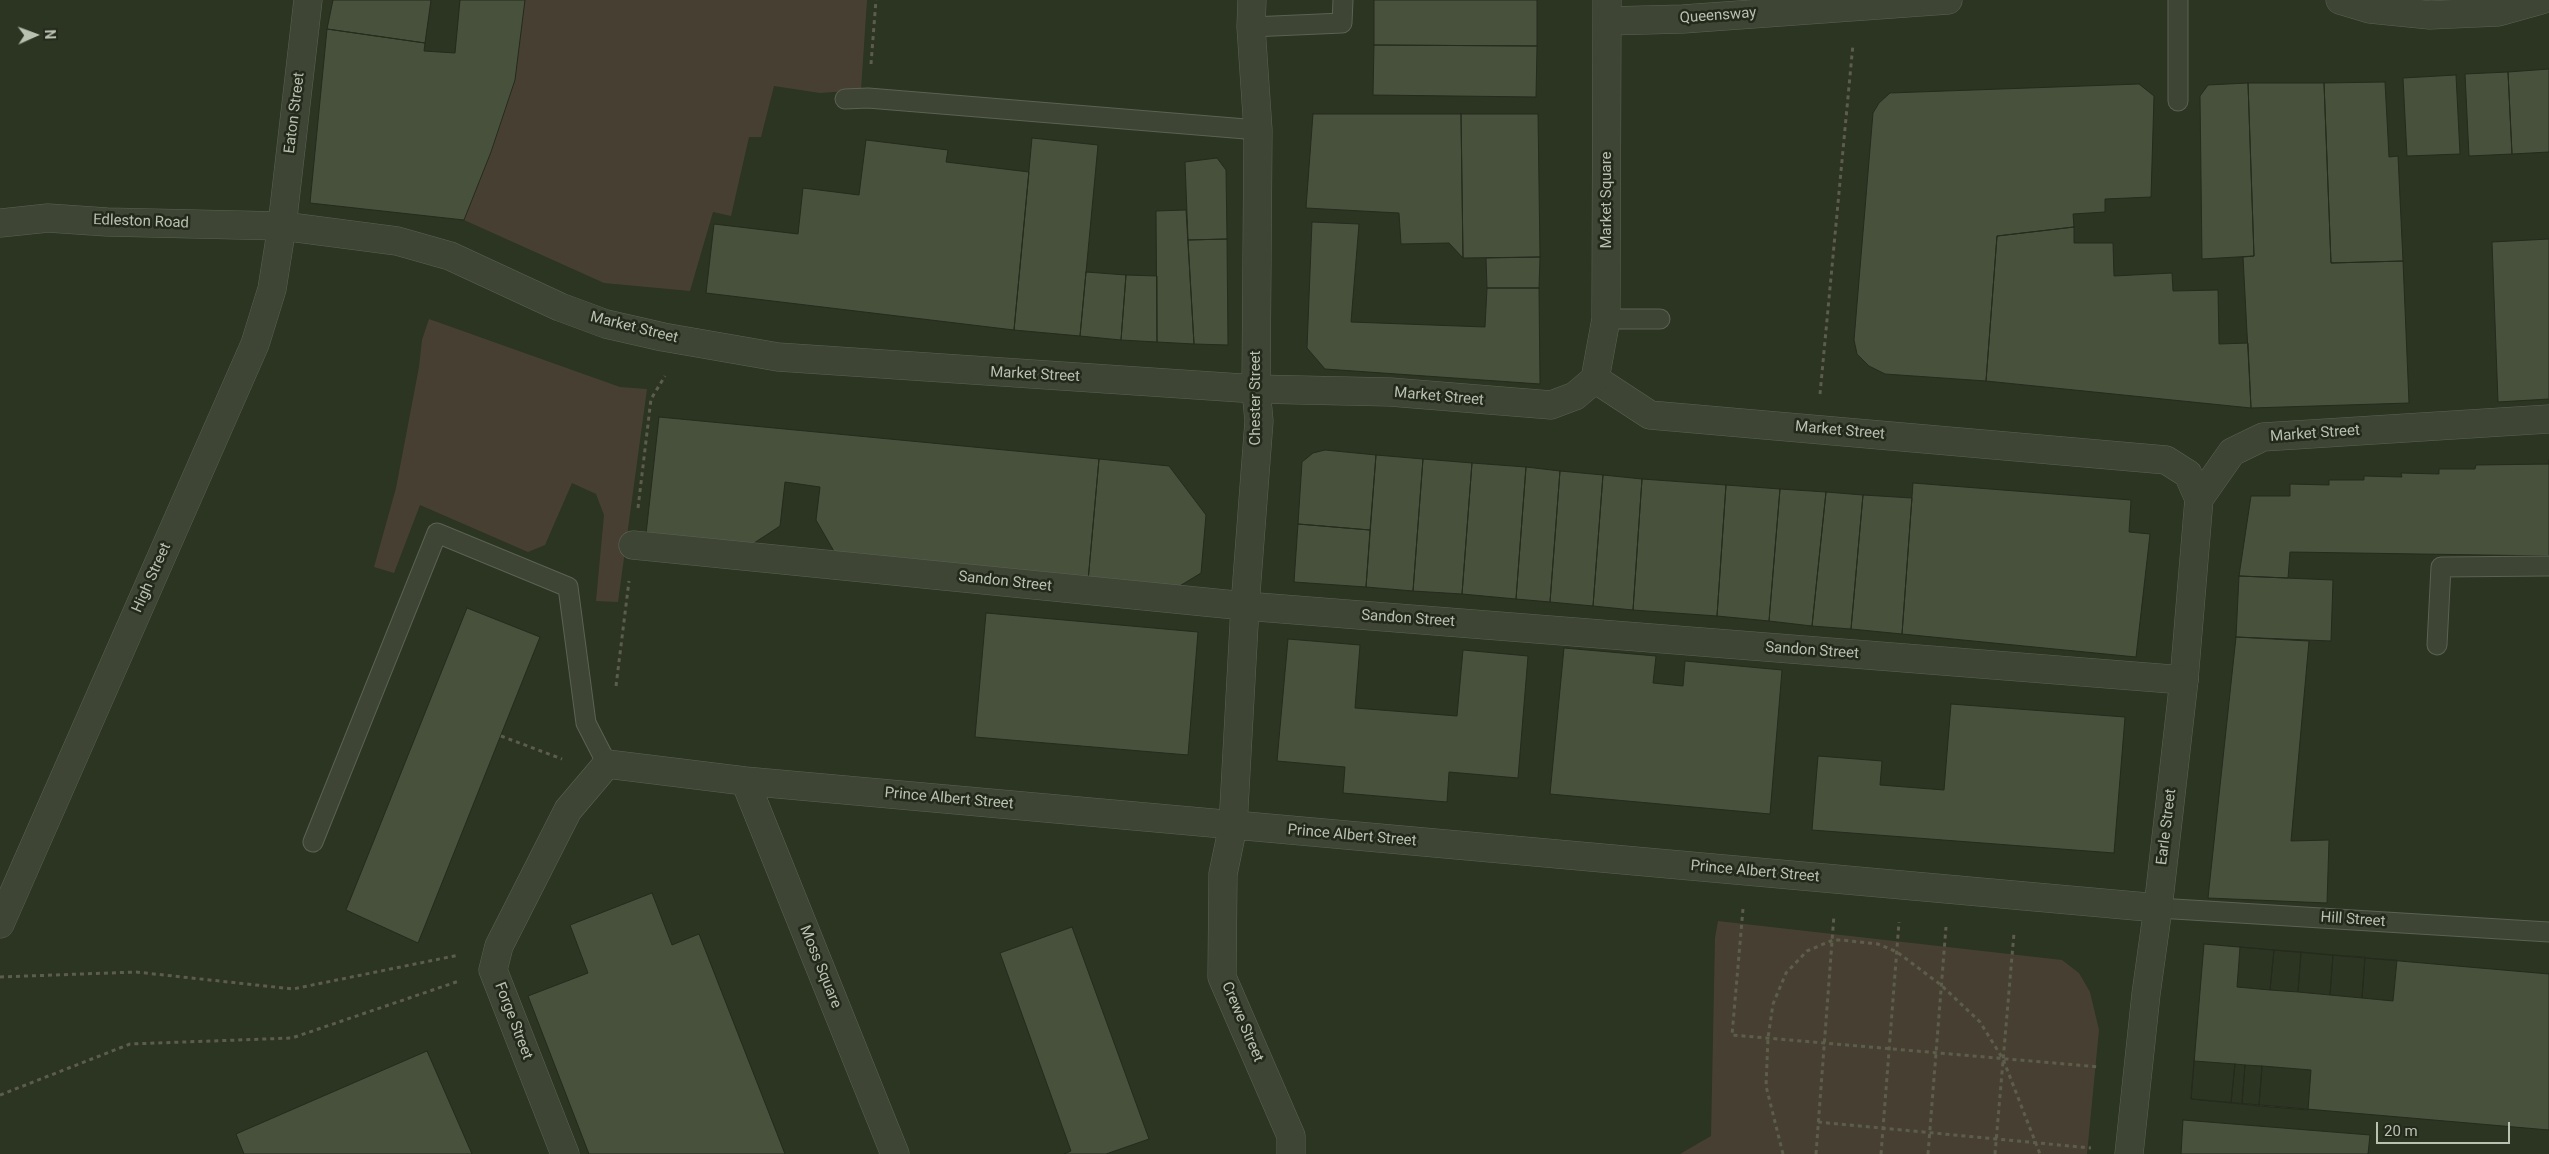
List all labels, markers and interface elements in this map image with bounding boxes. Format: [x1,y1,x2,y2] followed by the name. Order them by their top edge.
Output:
[1679,4,1757,28] street label: Queensway
[10,10,60,60] north arrow
[42,29,58,40] text: N
[281,71,309,155] street label: Eaton Street
[1598,151,1616,249] street label: Market Square
[93,211,189,233] street label: Edleston Road
[588,308,680,348] street label: Market Street
[1247,351,1265,445] street label: Chester Street
[990,364,1080,386] street label: Market Street
[1393,384,1485,410] street label: Market Street
[1794,418,1886,444] street label: Market Street
[2270,422,2360,446] street label: Market Street
[129,540,175,616] street label: High Street
[957,568,1053,596] street label: Sandon Street
[1361,607,1455,631] street label: Sandon Street
[1765,639,1859,663] street label: Sandon Street
[884,784,1014,814] street label: Prince Albert Street
[2153,788,2181,866] street label: Earle Street
[1287,821,1417,851] street label: Prince Albert Street
[1690,857,1820,887] street label: Prince Albert Street
[2320,909,2386,931] street label: Hill Street
[795,923,845,1011] street label: Moss Square
[1217,979,1267,1065] street label: Crewe Street
[490,980,536,1062] street label: Forge Street
[2379,1112,2513,1144] scale bar
[2384,1122,2418,1140] text: 20 m

